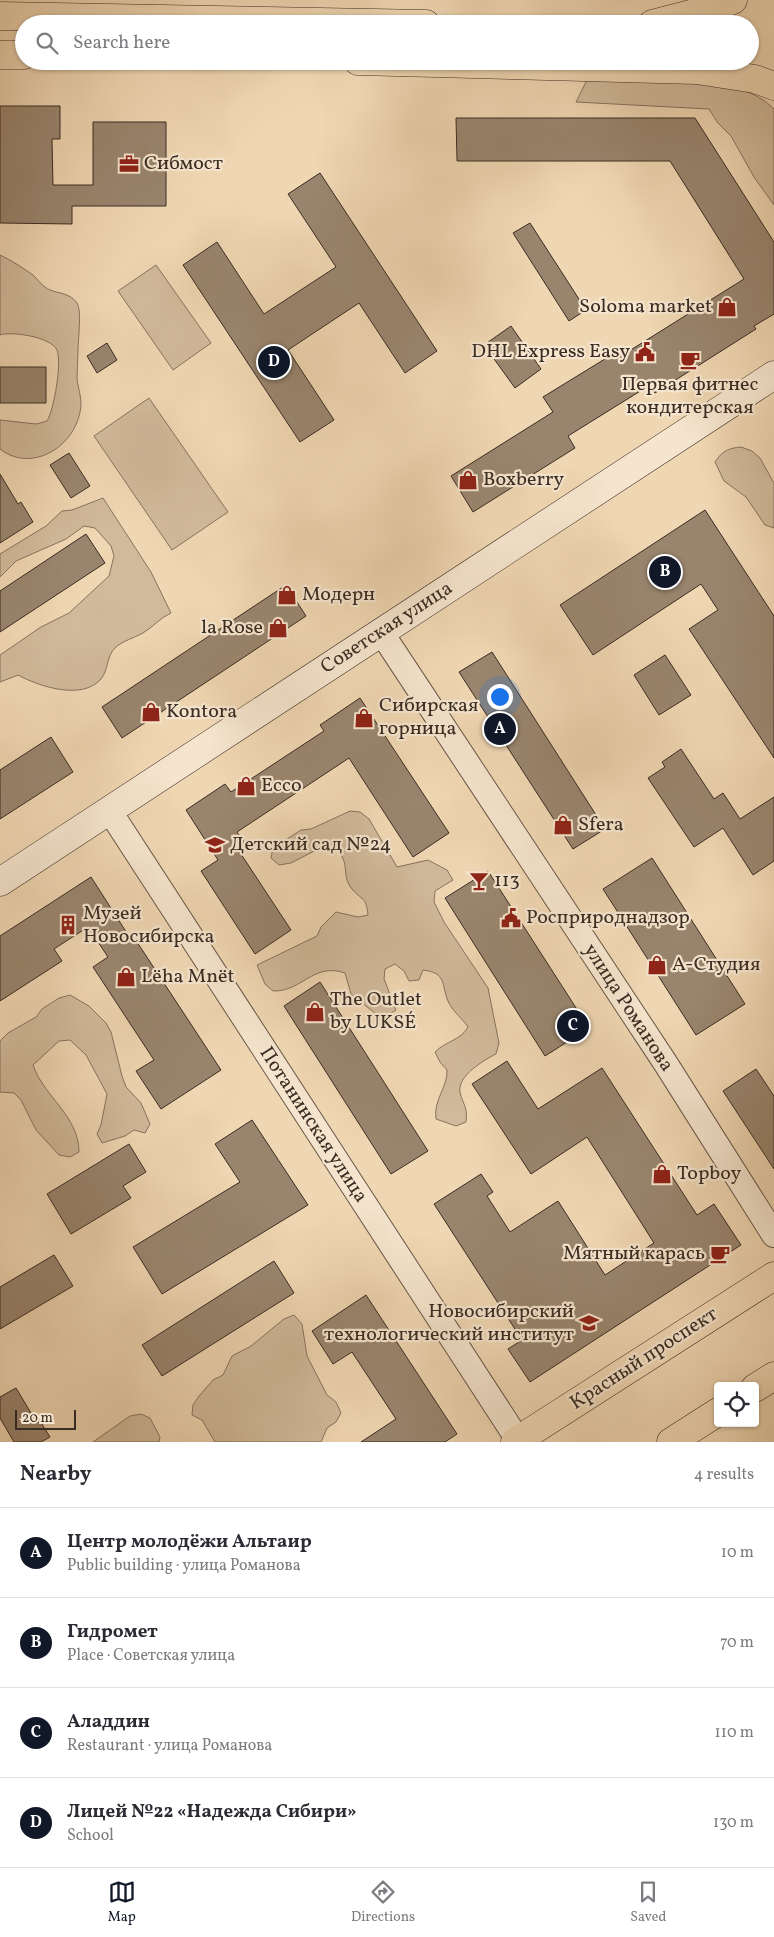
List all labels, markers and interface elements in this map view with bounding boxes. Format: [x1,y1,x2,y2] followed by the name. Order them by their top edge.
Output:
[15,15,759,70] search box
[33,29,61,57] icon: search
[73,30,170,56] text: Search here
[144,150,223,178] place label: Сибмост
[118,153,140,175] office icon: Сибмост
[579,293,712,321] place label: Soloma market
[716,296,738,318] shop icon: Soloma market
[471,338,630,366] place label: DHL Express Easy
[634,341,656,363] public building icon: DHL Express Easy
[258,343,290,381] pin: D
[679,349,701,371] cafe icon: Первая фитнес кондитерская
[622,371,759,422] place label: Первая фитнес кондитерская
[483,466,564,494] place label: Boxberry
[457,469,479,491] shop icon: Boxberry
[649,553,681,591] pin: B
[316,575,459,681] street label: Советская улица
[302,581,375,609] place label: Модерн
[276,584,298,606] shop icon: Модерн
[201,614,263,642] place label: la Rose
[267,617,289,639] shop icon: la Rose
[487,684,513,710] your location
[379,692,478,743] place label: Сибирская горница
[166,698,237,726] place label: Kontora
[140,701,162,723] shop icon: Kontora
[353,707,375,729] shop icon: Сибирская горница
[484,710,516,748] pin: A
[261,772,302,800] place label: Ecco
[235,775,257,797] shop icon: Ecco
[578,811,624,839] place label: Sfera
[552,814,574,836] shop icon: Sfera
[230,831,392,859] place label: Детский сад №24
[204,834,226,856] school or university icon: Детский сад №24
[494,867,520,895] place label: 113
[468,870,490,892] bar icon: 113
[83,900,214,951] place label: Музей Новосибирска
[526,904,690,932] place label: Росприроднадзор
[500,907,522,929] public building icon: Росприроднадзор
[57,914,79,936] building icon: Музей Новосибирска
[576,938,680,1078] street label: улица Романова
[672,951,760,979] place label: А-Студия
[646,954,668,976] shop icon: А-Студия
[141,963,235,991] place label: Lёha Mnёt
[115,966,137,988] shop icon: Lёha Mnёt
[330,986,422,1037] place label: The Outlet by LUKSÉ
[304,1001,326,1023] shop icon: The Outlet by LUKSÉ
[557,1007,589,1045] pin: C
[252,1041,374,1209] street label: Потанинская улица
[677,1160,742,1188] place label: Topboy
[651,1163,673,1185] shop icon: Topboy
[563,1240,705,1268] place label: Мятный карась
[709,1243,731,1265] cafe icon: Мятный карась
[324,1298,574,1349] place label: Новосибирский технологический институт
[565,1301,723,1417] street label: Красный проспект
[578,1312,600,1334] school or university icon: Новосибирский технологический институт
[714,1382,759,1427] map controls
[714,1382,759,1427] button: locate
[15,1407,76,1430] scale bar
[22,1409,53,1428] text: 20 m
[20,1460,91,1489] text: Nearby
[694,1464,754,1486] text: 4 results
[67,1529,312,1555] text: Центр молодёжи Альтаир
[30,1542,42,1564] text: A
[721,1542,754,1564] text: 10 m
[67,1555,301,1577] text: Public building · улица Романова
[67,1619,158,1645] text: Гидромет
[31,1632,41,1654] text: B
[720,1632,754,1654] text: 70 m
[67,1645,235,1667] text: Place · Советская улица
[67,1709,150,1735] text: Аладдин
[31,1722,41,1744] text: C
[715,1722,754,1744] text: 110 m
[67,1735,272,1757] text: Restaurant · улица Романова
[67,1799,357,1825] text: Лицей №22 «Надежда Сибири»
[30,1812,42,1834] text: D
[713,1812,754,1834] text: 130 m
[67,1825,114,1847] text: School
[108,1878,136,1927] tab: Map
[351,1878,415,1927] tab: Directions
[630,1878,666,1927] tab: Saved

